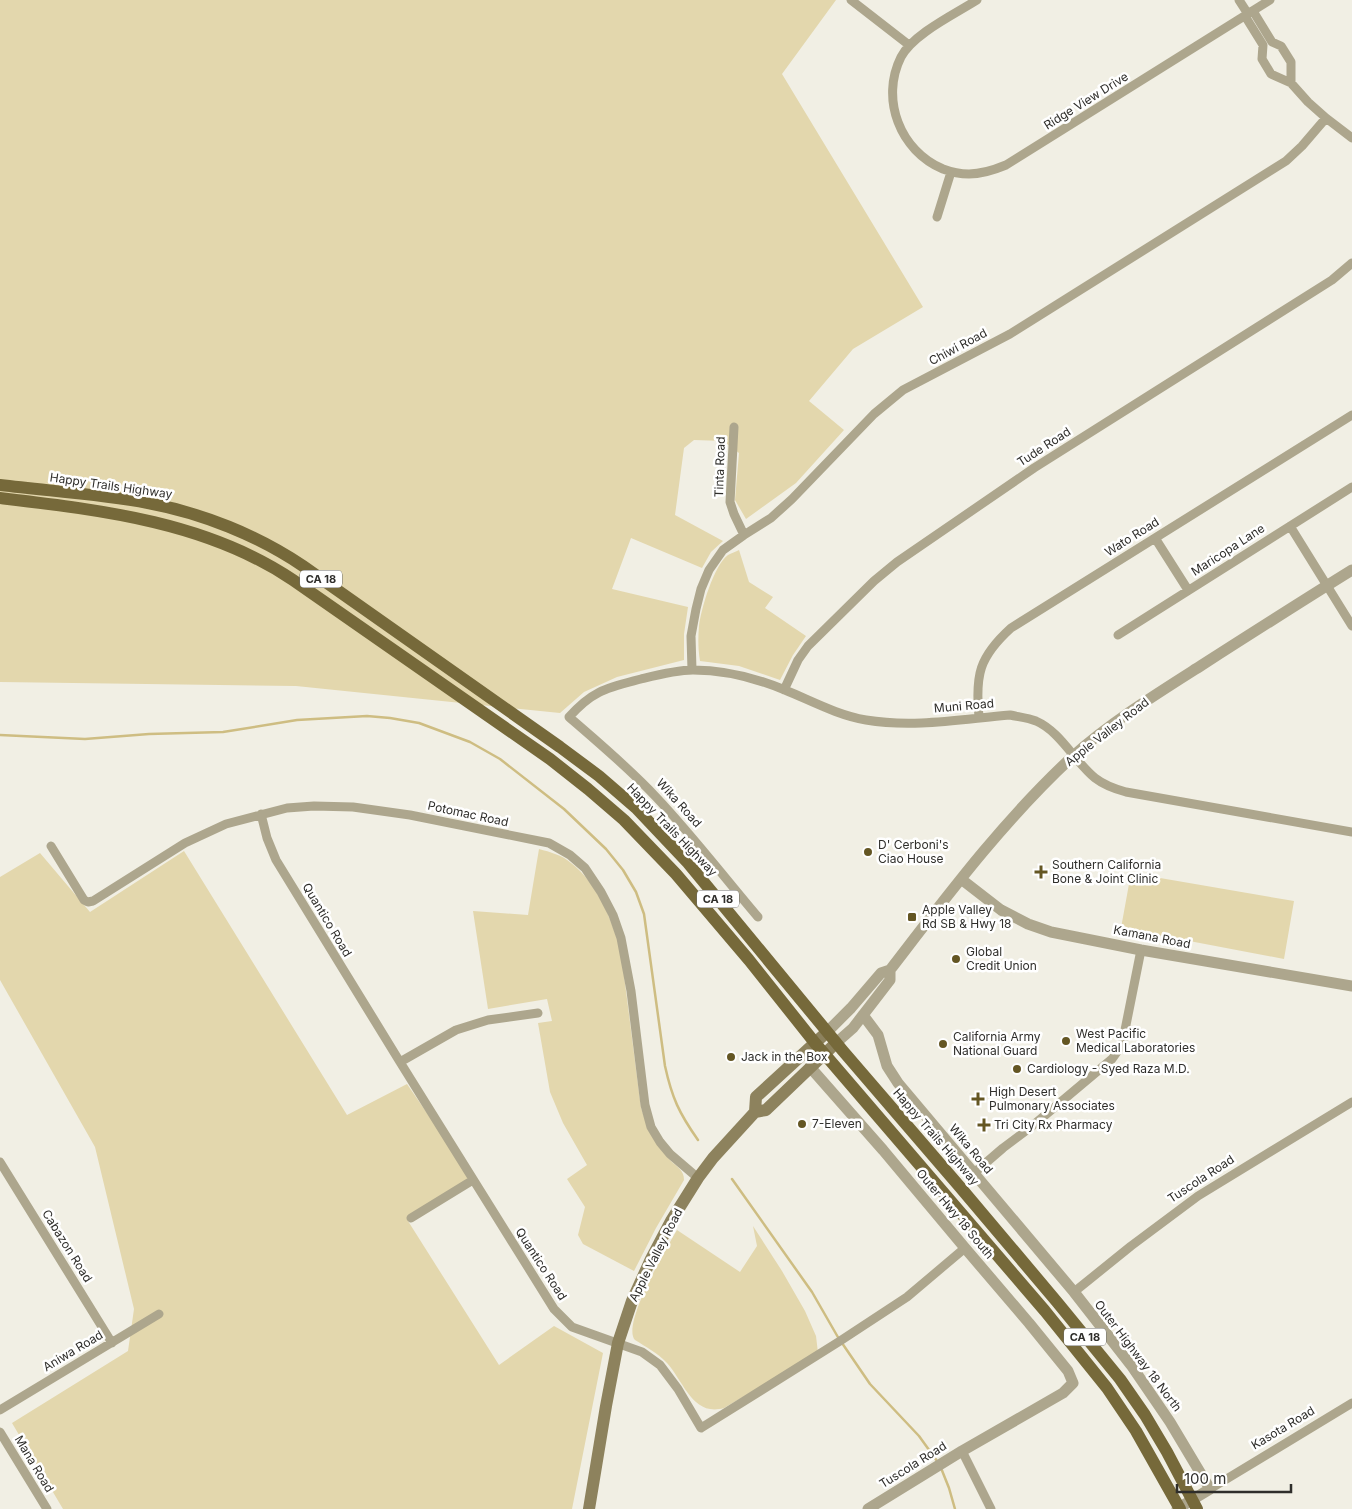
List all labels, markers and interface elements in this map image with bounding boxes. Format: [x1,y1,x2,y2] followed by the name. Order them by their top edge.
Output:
[1041,69,1131,133] street label: Ridge View Drive
[926,325,989,368] street label: Chiwi Road
[1014,424,1073,469] street label: Tude Road
[711,436,728,498] street label: Tinta Road
[49,469,174,502] street label: Happy Trails Highway
[1102,514,1162,559] street label: Wato Road
[1188,520,1267,579] street label: Maricopa Lane
[300,570,342,588] road number: CA 18
[1062,694,1152,769] street label: Apple Valley Road
[933,695,995,716] street label: Muni Road
[654,775,705,830] street label: Wika Road
[624,780,721,879] street label: Happy Trails Highway
[426,798,510,829] street label: Potomac Road
[878,837,949,866] place label: D' Cerboni's Ciao House
[862,846,874,858] marker: D' Cerboni's Ciao House
[1052,857,1161,886] place label: Southern California Bone & Joint Clinic
[1034,865,1048,879] marker: Southern California Bone & Joint Clinic
[300,880,355,959] street label: Quantico Road
[697,891,739,908] road number: CA 18
[922,902,1011,931] place label: Apple Valley Rd SB & Hwy 18
[906,911,918,923] marker: Apple Valley Rd SB & Hwy 18
[1112,922,1192,951] street label: Kamana Road
[966,944,1037,973] place label: Global Credit Union
[950,953,962,965] marker: Global Credit Union
[1076,1026,1195,1055] place label: West Pacific Medical Laboratories
[953,1029,1041,1058] place label: California Army National Guard
[1060,1035,1072,1047] marker: West Pacific Medical Laboratories
[937,1038,949,1050] marker: California Army National Guard
[741,1049,828,1064] place label: Jack in the Box
[725,1051,737,1063] marker: Jack in the Box
[1027,1061,1190,1076] place label: Cardiology - Syed Raza M.D.
[1011,1063,1023,1075] marker: Cardiology - Syed Raza M.D.
[989,1084,1115,1113] place label: High Desert Pulmonary Associates
[890,1085,983,1188] street label: Happy Trails Highway
[971,1092,985,1106] marker: High Desert Pulmonary Associates
[812,1116,862,1131] place label: 7-Eleven
[994,1117,1113,1132] place label: Tri City Rx Pharmacy
[796,1118,808,1130] marker: 7-Eleven
[978,1119,990,1131] marker: Tri City Rx Pharmacy
[946,1121,997,1177] street label: Wika Road
[1165,1152,1237,1206] street label: Tuscola Road
[913,1166,997,1262] street label: Outer Hwy 18 South
[626,1206,685,1304] street label: Apple Valley Road
[39,1207,96,1285] street label: Cabazon Road
[512,1225,570,1303] street label: Quantico Road
[1092,1297,1185,1414] street label: Outer Highway 18 North
[40,1327,105,1374] street label: Aniwa Road
[1064,1328,1106,1345] road number: CA 18
[1248,1403,1317,1452] street label: Kasota Road
[12,1433,57,1495] street label: Mana Road
[876,1438,949,1491] street label: Tuscola Road
[1177,1462,1291,1494] scale bar
[1184,1469,1226,1488] text: 100 m

